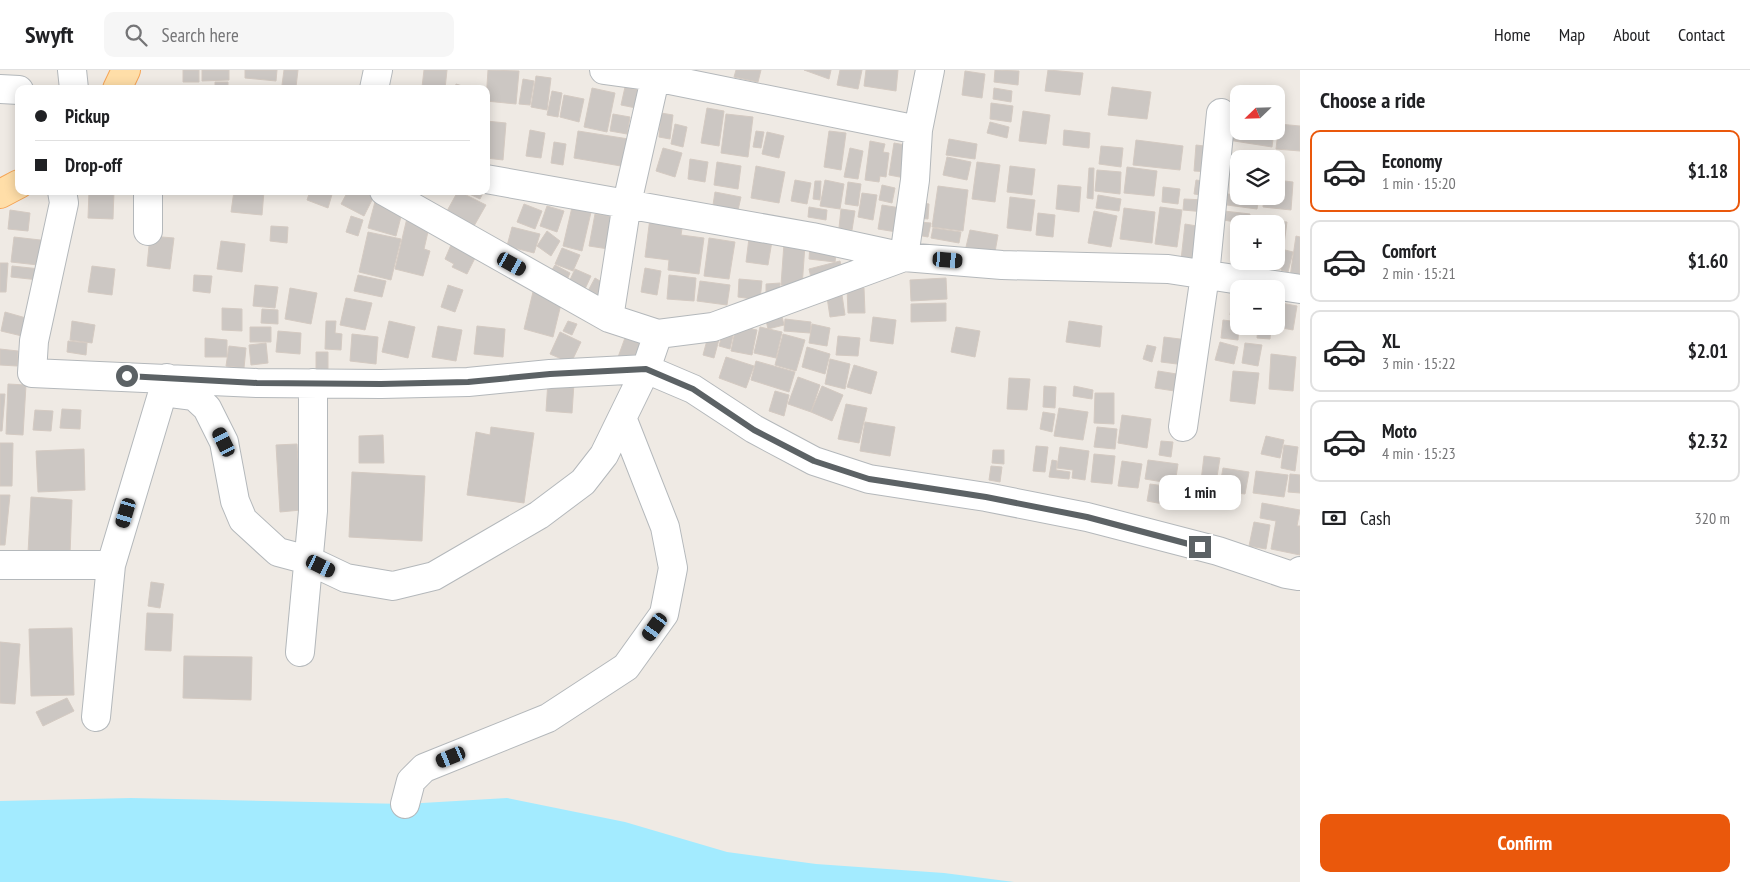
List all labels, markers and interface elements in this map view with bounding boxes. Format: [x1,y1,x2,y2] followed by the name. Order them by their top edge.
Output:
[104,12,454,57] search box
[25,19,74,50] text: Swyft
[122,21,150,49] icon: search
[162,23,239,47] text: Search here
[1494,23,1531,46] text: Home
[1559,23,1585,46] text: Map
[1613,23,1650,46] text: About
[1678,23,1725,46] text: Contact
[1230,85,1285,140] north arrow
[1230,85,1285,335] map controls
[1320,86,1425,114] text: Choose a ride
[65,104,110,128] text: Pickup
[1322,149,1367,194] icon: car
[1382,149,1442,173] text: Economy
[1230,150,1285,205] button: layers
[65,153,122,177] text: Drop-off
[1688,159,1728,183] text: $1.18
[1382,173,1456,193] text: 1 min · 15:20
[1230,215,1285,270] button: +
[1322,239,1367,284] icon: car
[1382,239,1436,263] text: Comfort
[1688,249,1728,273] text: $1.60
[495,250,528,278] car
[932,251,963,269] car
[1382,263,1456,283] text: 2 min · 15:21
[1230,280,1285,335] button: −
[1322,329,1367,374] icon: car
[1382,329,1400,353] text: XL
[1688,339,1728,363] text: $2.01
[1382,353,1456,373] text: 3 min · 15:22
[116,365,138,387] route start
[1322,419,1367,464] icon: car
[1382,419,1417,443] text: Moto
[210,425,237,459] car
[1688,429,1728,453] text: $2.32
[1382,443,1456,463] text: 4 min · 15:23
[1159,474,1241,510] callout: 1 min
[1184,482,1216,502] text: 1 min
[114,496,137,530] car
[1320,504,1348,532] icon: cash
[1360,506,1391,530] text: Cash
[1695,508,1730,528] text: 320 m
[1189,536,1211,558] route end
[304,553,337,579] car
[640,610,669,644] car
[434,744,467,770] car
[1320,814,1730,872] button: Confirm

